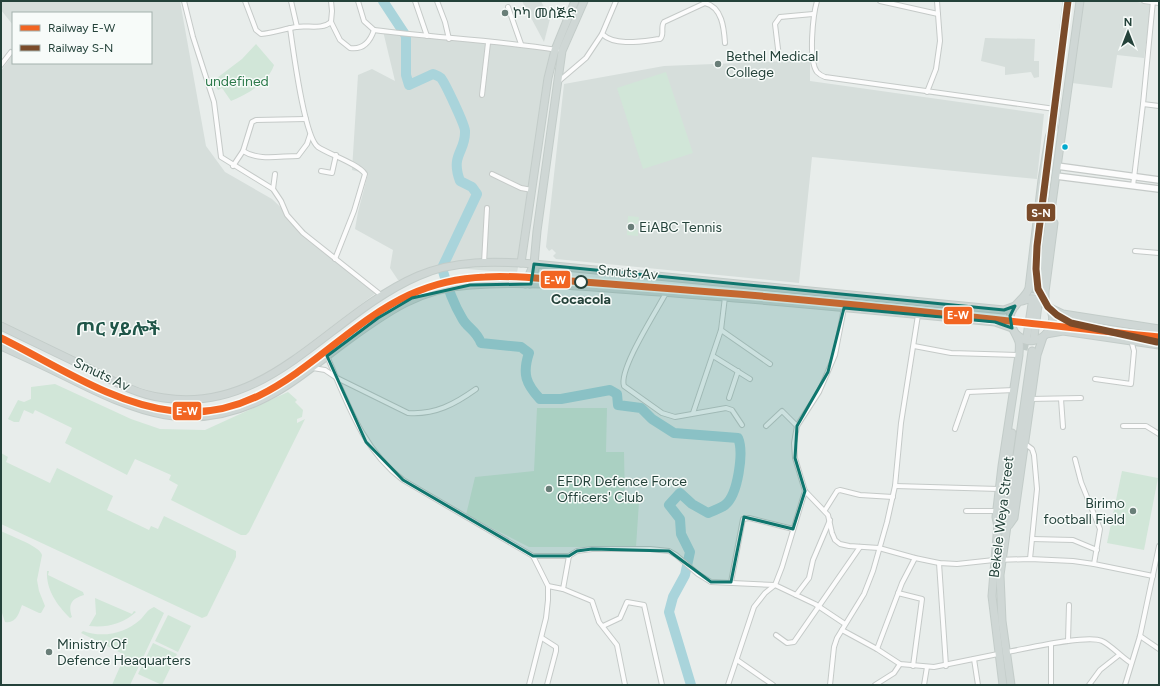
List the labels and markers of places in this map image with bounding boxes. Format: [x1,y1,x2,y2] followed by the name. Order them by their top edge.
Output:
[513,5,576,22] place label: ኮካ መስጅድ
[500,8,510,18] marker: ኮካ መስጅድ
[726,48,818,81] place label: Bethel Medical College
[713,59,723,69] marker: Bethel Medical College
[1060,142,1070,152] unlabelled marker
[639,219,722,236] place label: EiABC Tennis
[626,222,636,232] marker: EiABC Tennis
[574,275,588,289] marker: Cocacola
[551,291,611,308] place label: Cocacola
[557,473,687,506] place label: EFDR Defence Force Officers' Club
[544,484,554,494] marker: EFDR Defence Force Officers' Club
[1044,495,1125,528] place label: Birimo football Field
[1128,506,1138,516] marker: Birimo football Field
[57,636,191,669] place label: Ministry Of Defence Heaquarters
[44,647,54,657] marker: Ministry Of Defence Heaquarters

